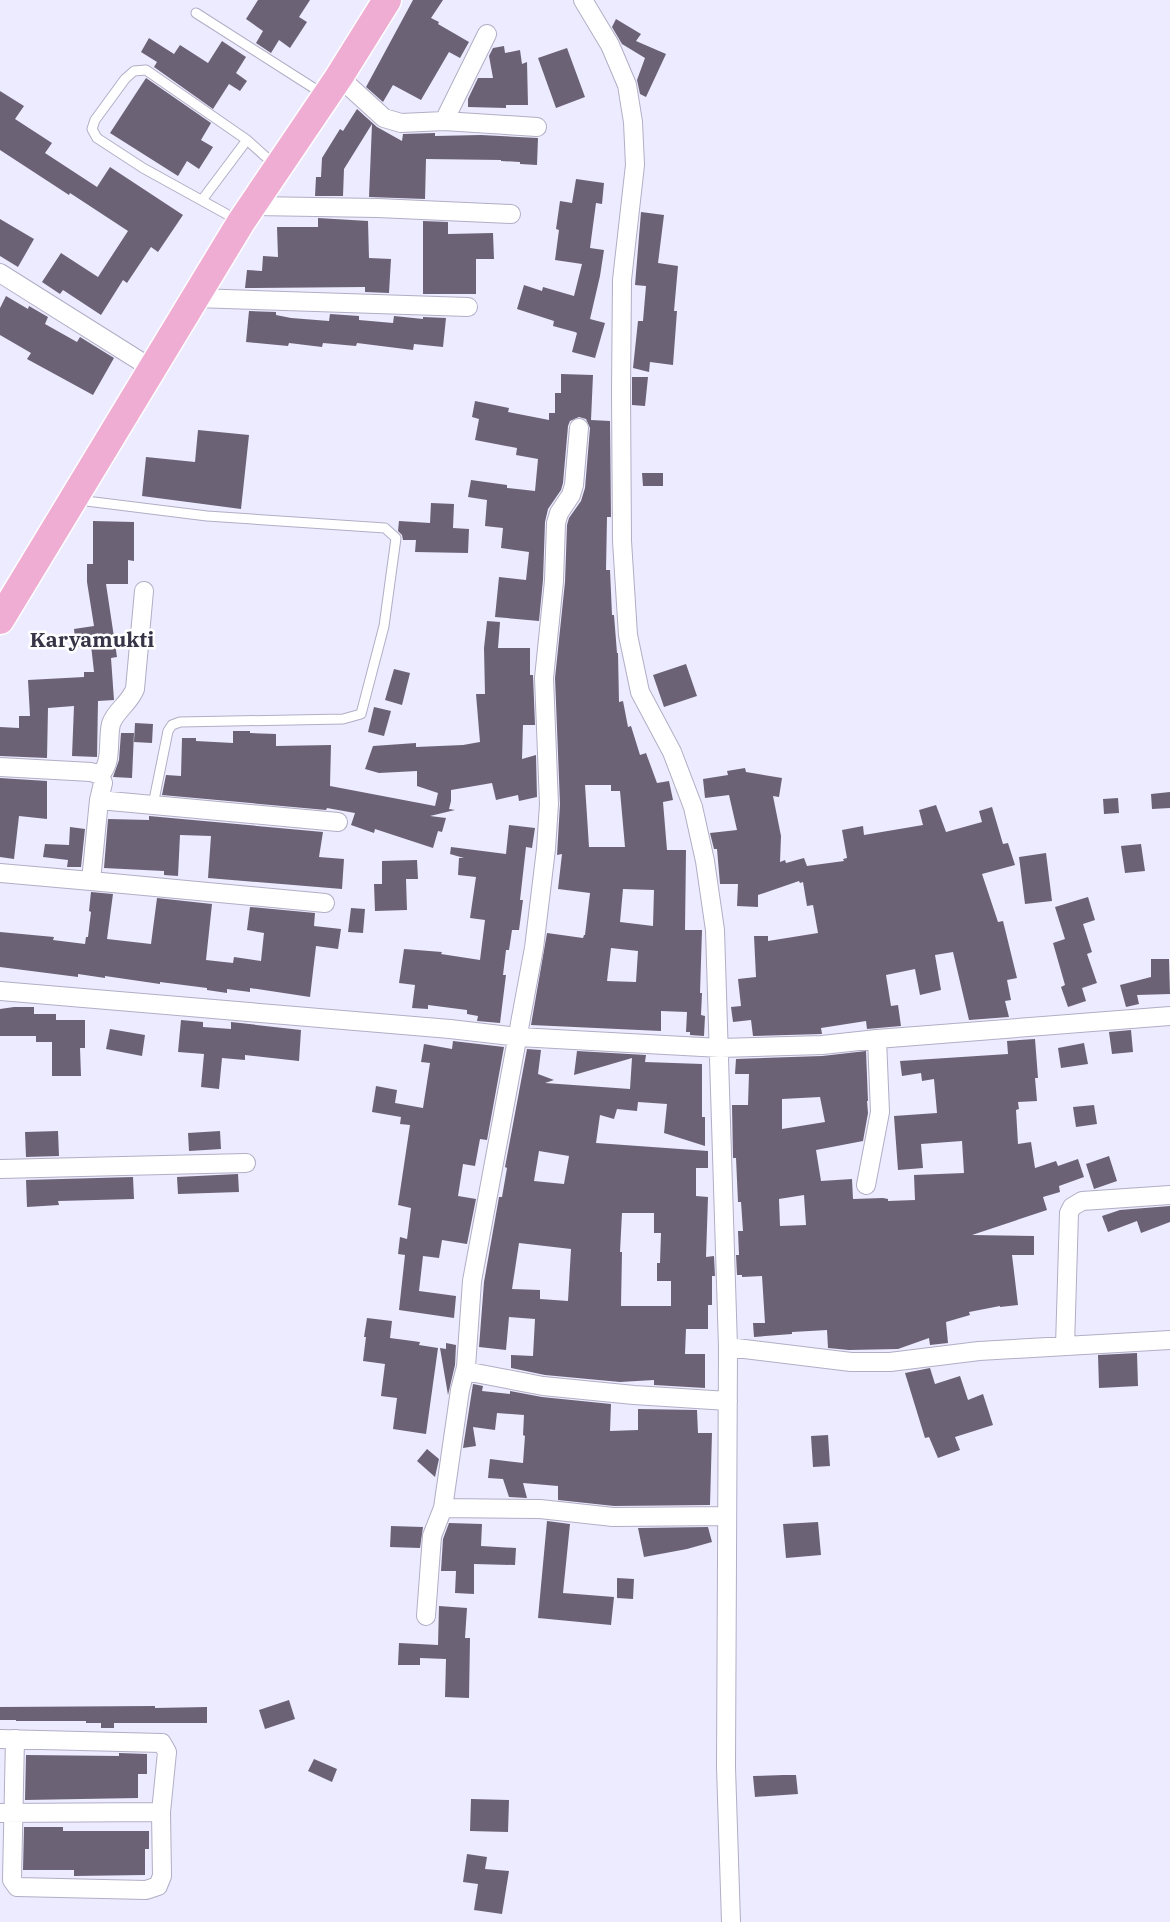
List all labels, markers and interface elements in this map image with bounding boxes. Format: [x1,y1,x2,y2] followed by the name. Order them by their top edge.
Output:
[30,625,154,653] district label: Karyamukti

